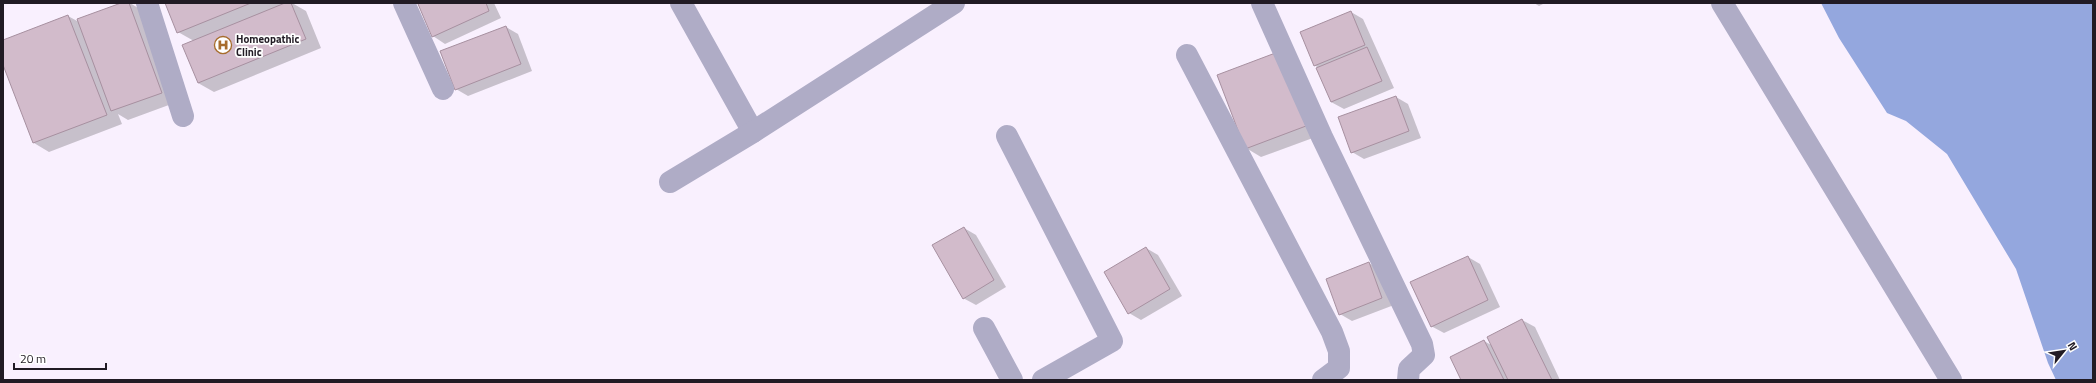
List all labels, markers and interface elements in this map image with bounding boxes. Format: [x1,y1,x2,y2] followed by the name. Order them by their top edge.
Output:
[236,31,299,60] place label: Homeopathic Clinic
[213,35,233,55] hospital icon: Homeopathic Clinic
[2044,331,2084,371] north arrow
[2064,339,2081,353] text: N
[14,345,106,371] scale bar
[20,349,46,368] text: 20 m

